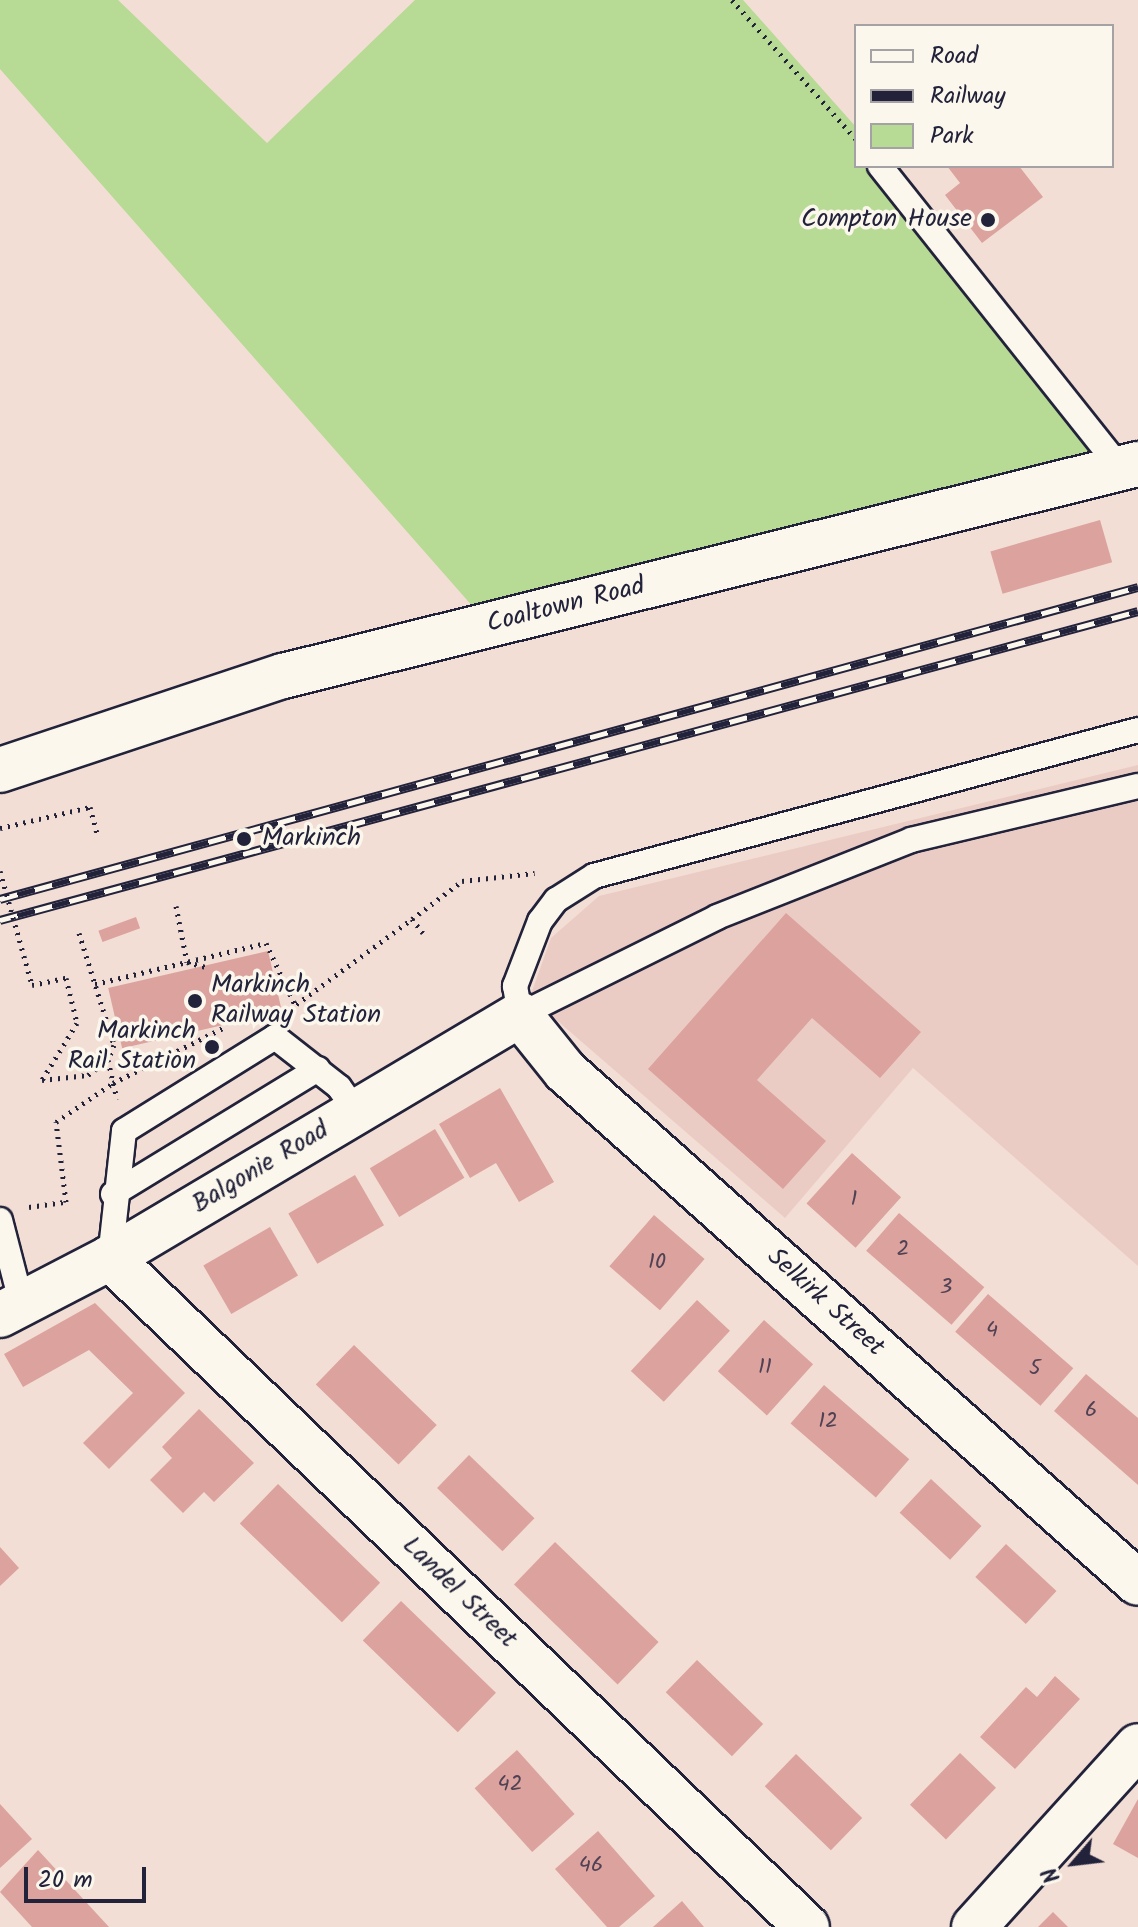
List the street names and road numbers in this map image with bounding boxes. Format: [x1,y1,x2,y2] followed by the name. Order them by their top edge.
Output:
[484,571,648,641] street label: Coaltown Road
[187,1115,335,1221] street label: Balgonie Road
[760,1242,890,1364] street label: Selkirk Street
[395,1530,523,1656] street label: Landel Street

